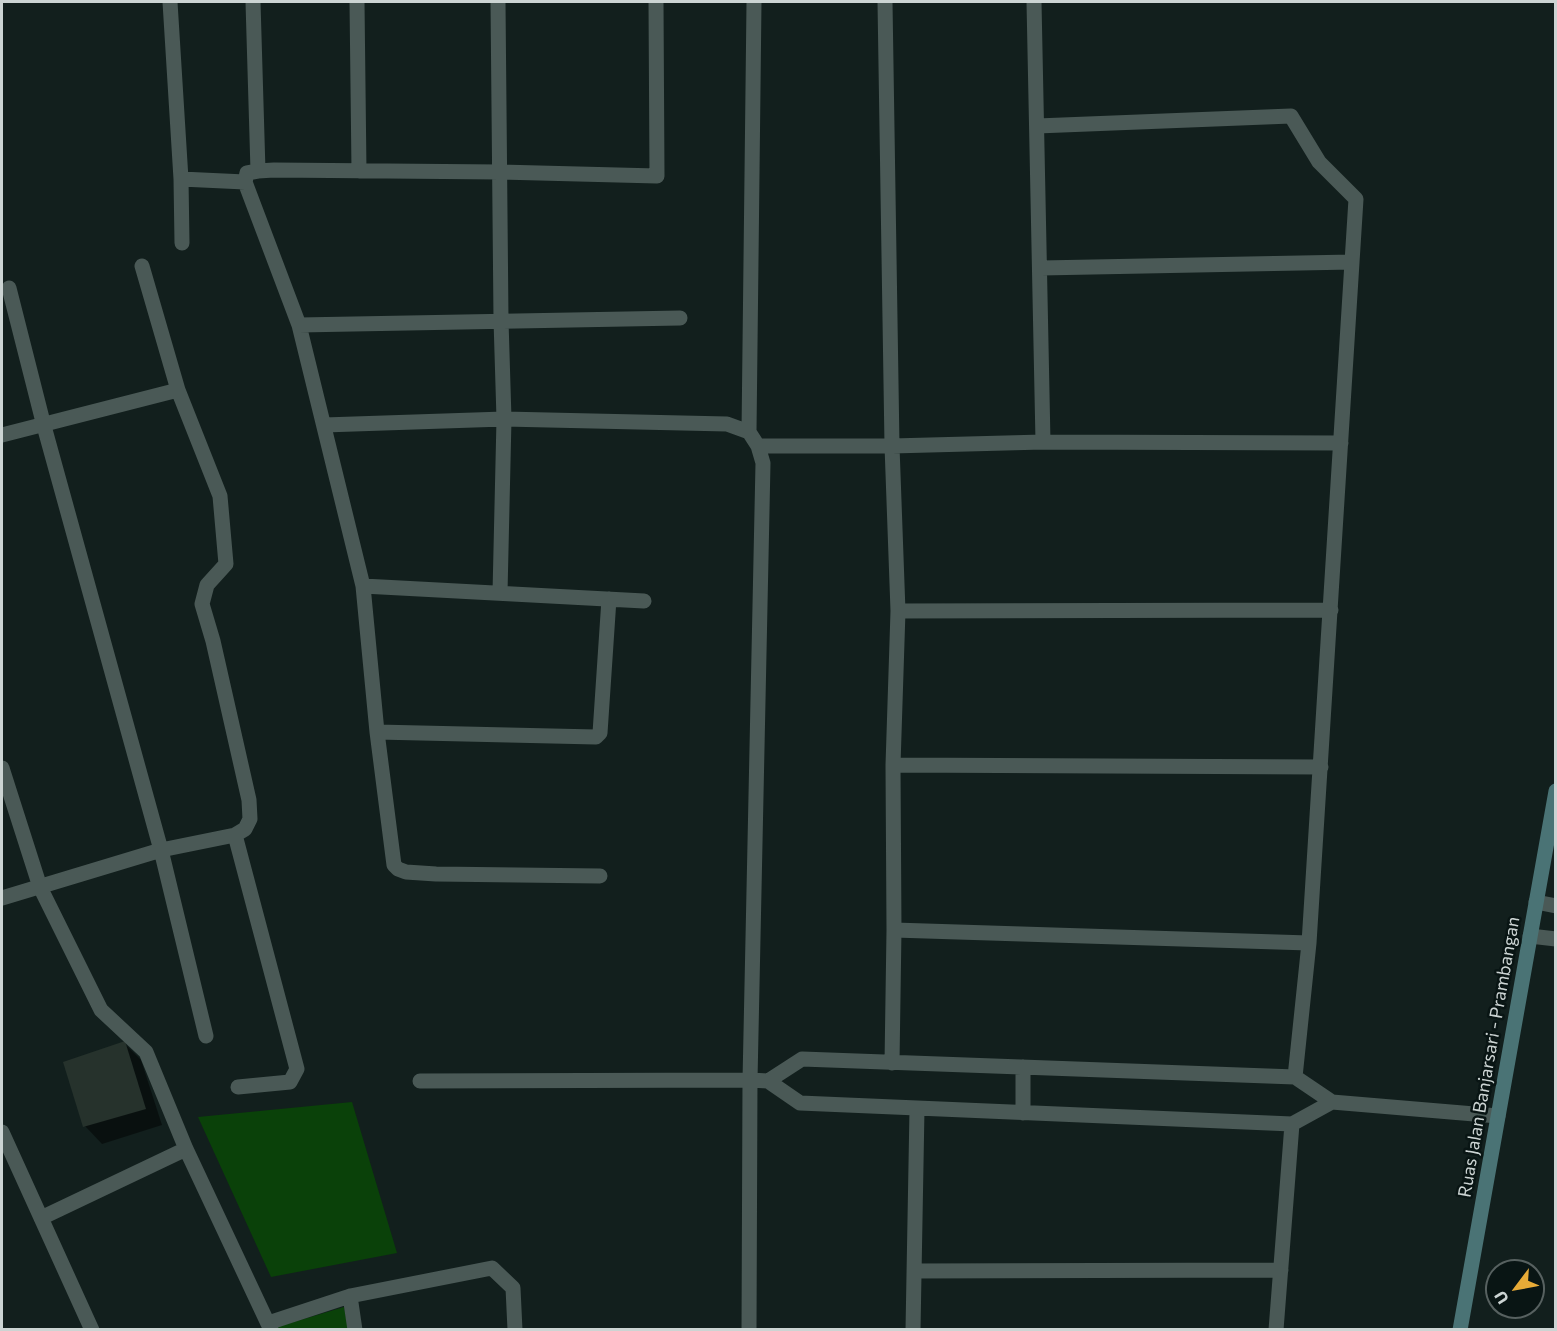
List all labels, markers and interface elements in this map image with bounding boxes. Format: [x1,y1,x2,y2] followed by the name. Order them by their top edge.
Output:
[1454,915,1524,1199] street label: Ruas Jalan Banjarsari - Prambangan
[1485,1259,1545,1319] north arrow
[1490,1288,1512,1308] text: U

